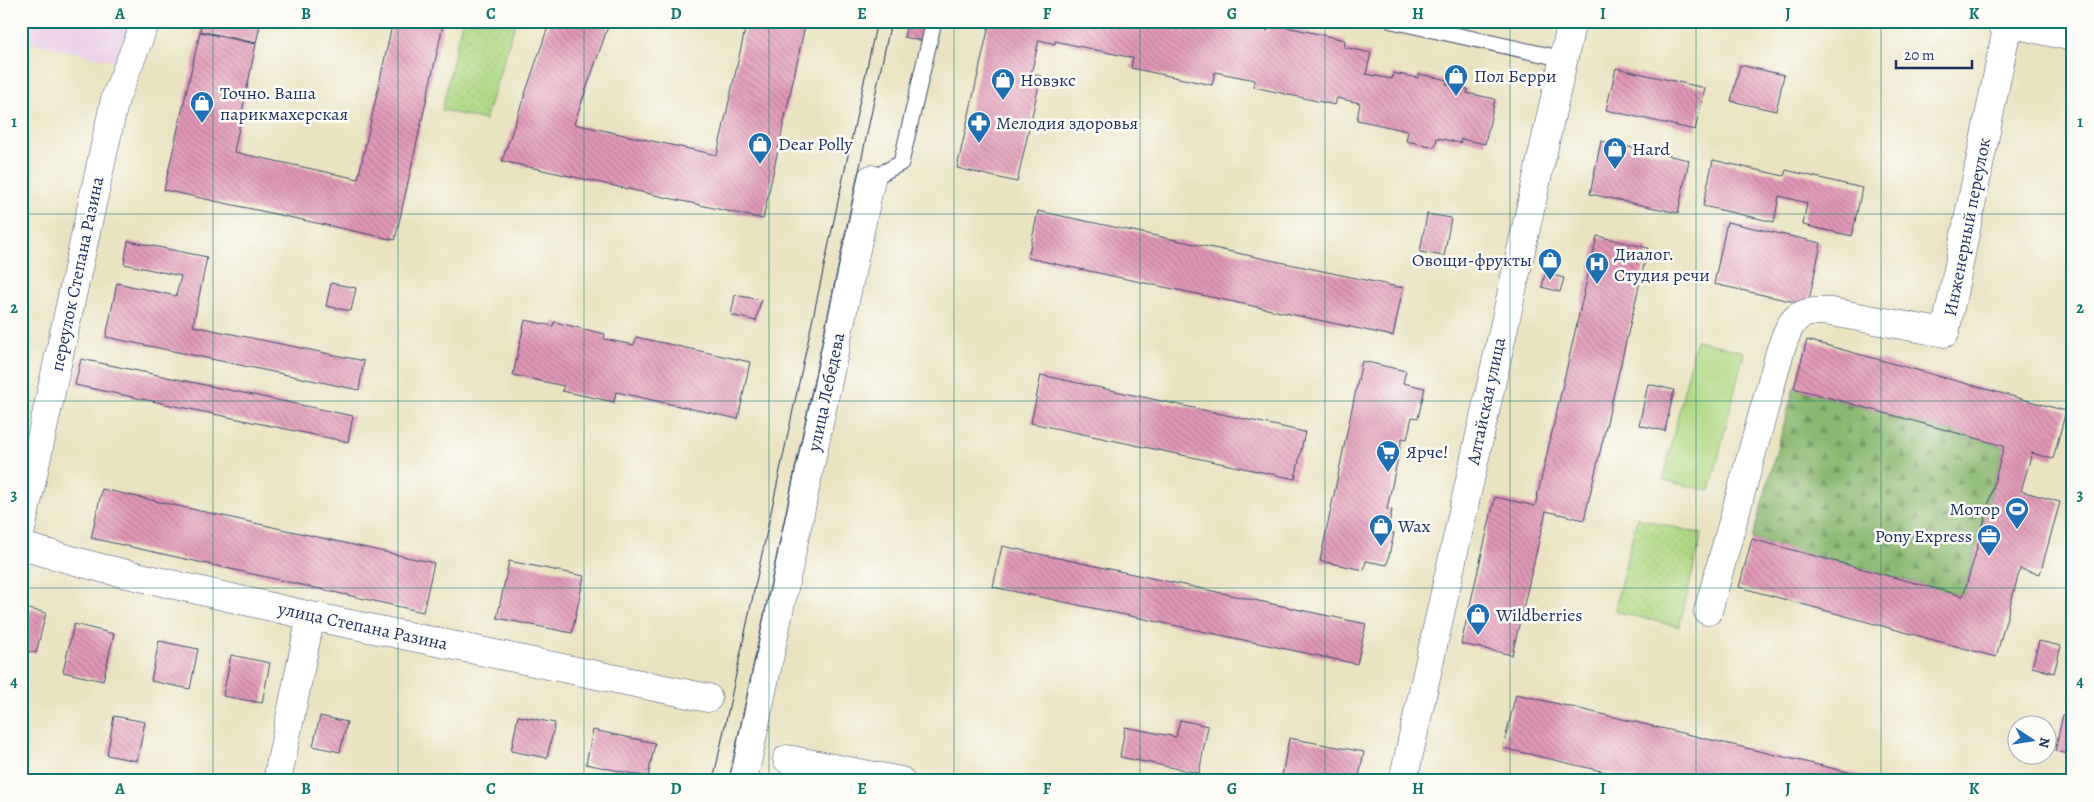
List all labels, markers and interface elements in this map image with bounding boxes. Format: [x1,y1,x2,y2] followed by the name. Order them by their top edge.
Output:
[114,3,126,25] text: A
[301,3,311,25] text: B
[486,3,496,25] text: C
[670,3,682,25] text: D
[857,3,867,25] text: E
[1043,3,1052,25] text: F
[1227,3,1237,25] text: G
[1412,3,1424,25] text: H
[1600,3,1606,25] text: I
[1785,3,1791,25] text: J
[1969,3,1980,25] text: K
[1896,38,1973,70] scale bar
[1904,45,1935,65] text: 20 m
[1443,63,1469,97] shop icon: Пол Берри
[1474,64,1556,88] place label: Пол Берри
[990,67,1016,101] shop icon: Новэкс
[1020,68,1076,92] place label: Новэкс
[220,81,348,126] place label: Точно. Ваша парикмахерская
[189,90,215,124] shop icon: Точно. Ваша парикмахерская
[966,110,992,144] pharmacy icon: Мелодия здоровья
[11,111,17,133] text: 1
[996,111,1138,135] place label: Мелодия здоровья
[2077,111,2083,133] text: 1
[747,131,773,165] shop icon: Dear Polly
[778,132,853,156] place label: Dear Polly
[1602,136,1628,170] shop icon: Hard
[1938,136,1996,318] street label: Инженерный переулок
[1632,137,1670,161] place label: Hard
[45,174,110,374] street label: переулок Степана Разина
[1614,242,1710,287] place label: Диалог. Студия речи
[1537,247,1563,281] shop icon: Овощи-фрукты
[1412,248,1532,272] place label: Овощи-фрукты
[1584,251,1610,285] hospital icon: Диалог. Студия речи
[10,297,18,319] text: 2
[2076,297,2084,319] text: 2
[802,330,850,454] street label: улица Лебедева
[1461,334,1511,468] street label: Алтайская улица
[1375,439,1401,473] supermarket icon: Ярче!
[1406,440,1448,464] place label: Ярче!
[11,484,18,506] text: 3
[2077,484,2084,506] text: 3
[2004,496,2030,530] sports icon: Мотор
[1949,497,2000,521] place label: Мотор
[1368,513,1394,547] shop icon: Wax
[1397,514,1431,538] place label: Wax
[1976,523,2002,557] office icon: Pony Express
[1875,524,1972,548] place label: Pony Express
[275,596,451,656] street label: улица Степана Разина
[1465,602,1491,636] shop icon: Wildberries
[1495,603,1583,627] place label: Wildberries
[10,671,18,693] text: 4
[2076,671,2084,693] text: 4
[2006,714,2056,764] north arrow
[2034,736,2055,750] text: N
[114,778,126,800] text: A
[301,778,311,800] text: B
[486,778,496,800] text: C
[670,778,682,800] text: D
[857,778,867,800] text: E
[1043,778,1052,800] text: F
[1227,778,1237,800] text: G
[1412,778,1424,800] text: H
[1600,778,1606,800] text: I
[1785,778,1791,800] text: J
[1969,778,1980,800] text: K

